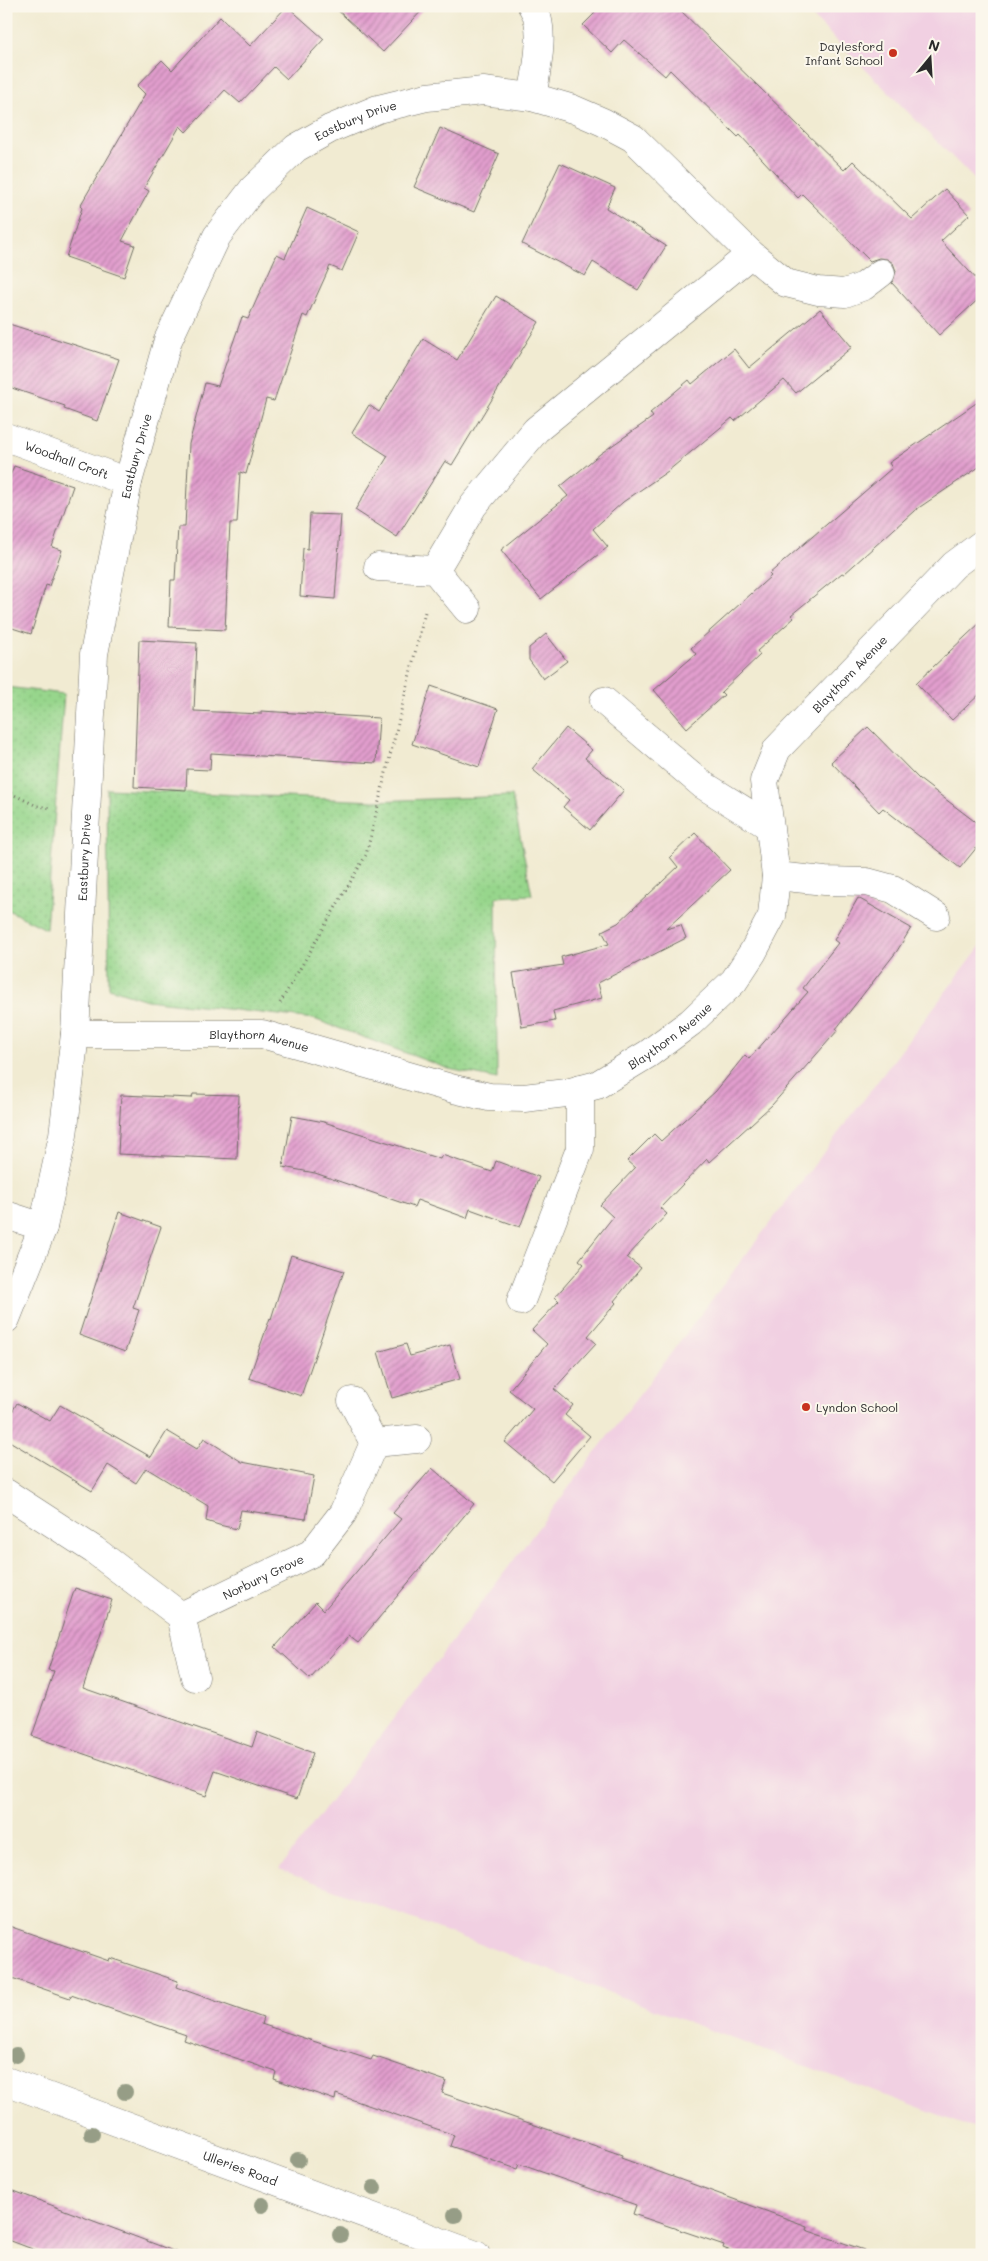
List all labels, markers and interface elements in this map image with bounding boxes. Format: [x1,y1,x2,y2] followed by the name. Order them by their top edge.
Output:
[906,32,956,82] north arrow
[926,34,942,56] text: N
[805,38,883,68] place label: Daylesford Infant School
[887,47,899,59] marker: Daylesford Infant School
[312,97,398,144] street label: Eastbury Drive
[117,411,155,500] street label: Eastbury Drive
[23,437,111,482] street label: Woodhall Croft
[808,632,890,716] street label: Blaythorn Avenue
[74,813,94,901] street label: Eastbury Drive
[625,999,715,1072] street label: Blaythorn Avenue
[209,1025,311,1055] street label: Blaythorn Avenue
[816,1399,898,1415] place label: Lyndon School
[800,1401,812,1413] marker: Lyndon School
[220,1550,306,1603] street label: Norbury Grove
[201,2147,280,2189] street label: Ulleries Road

